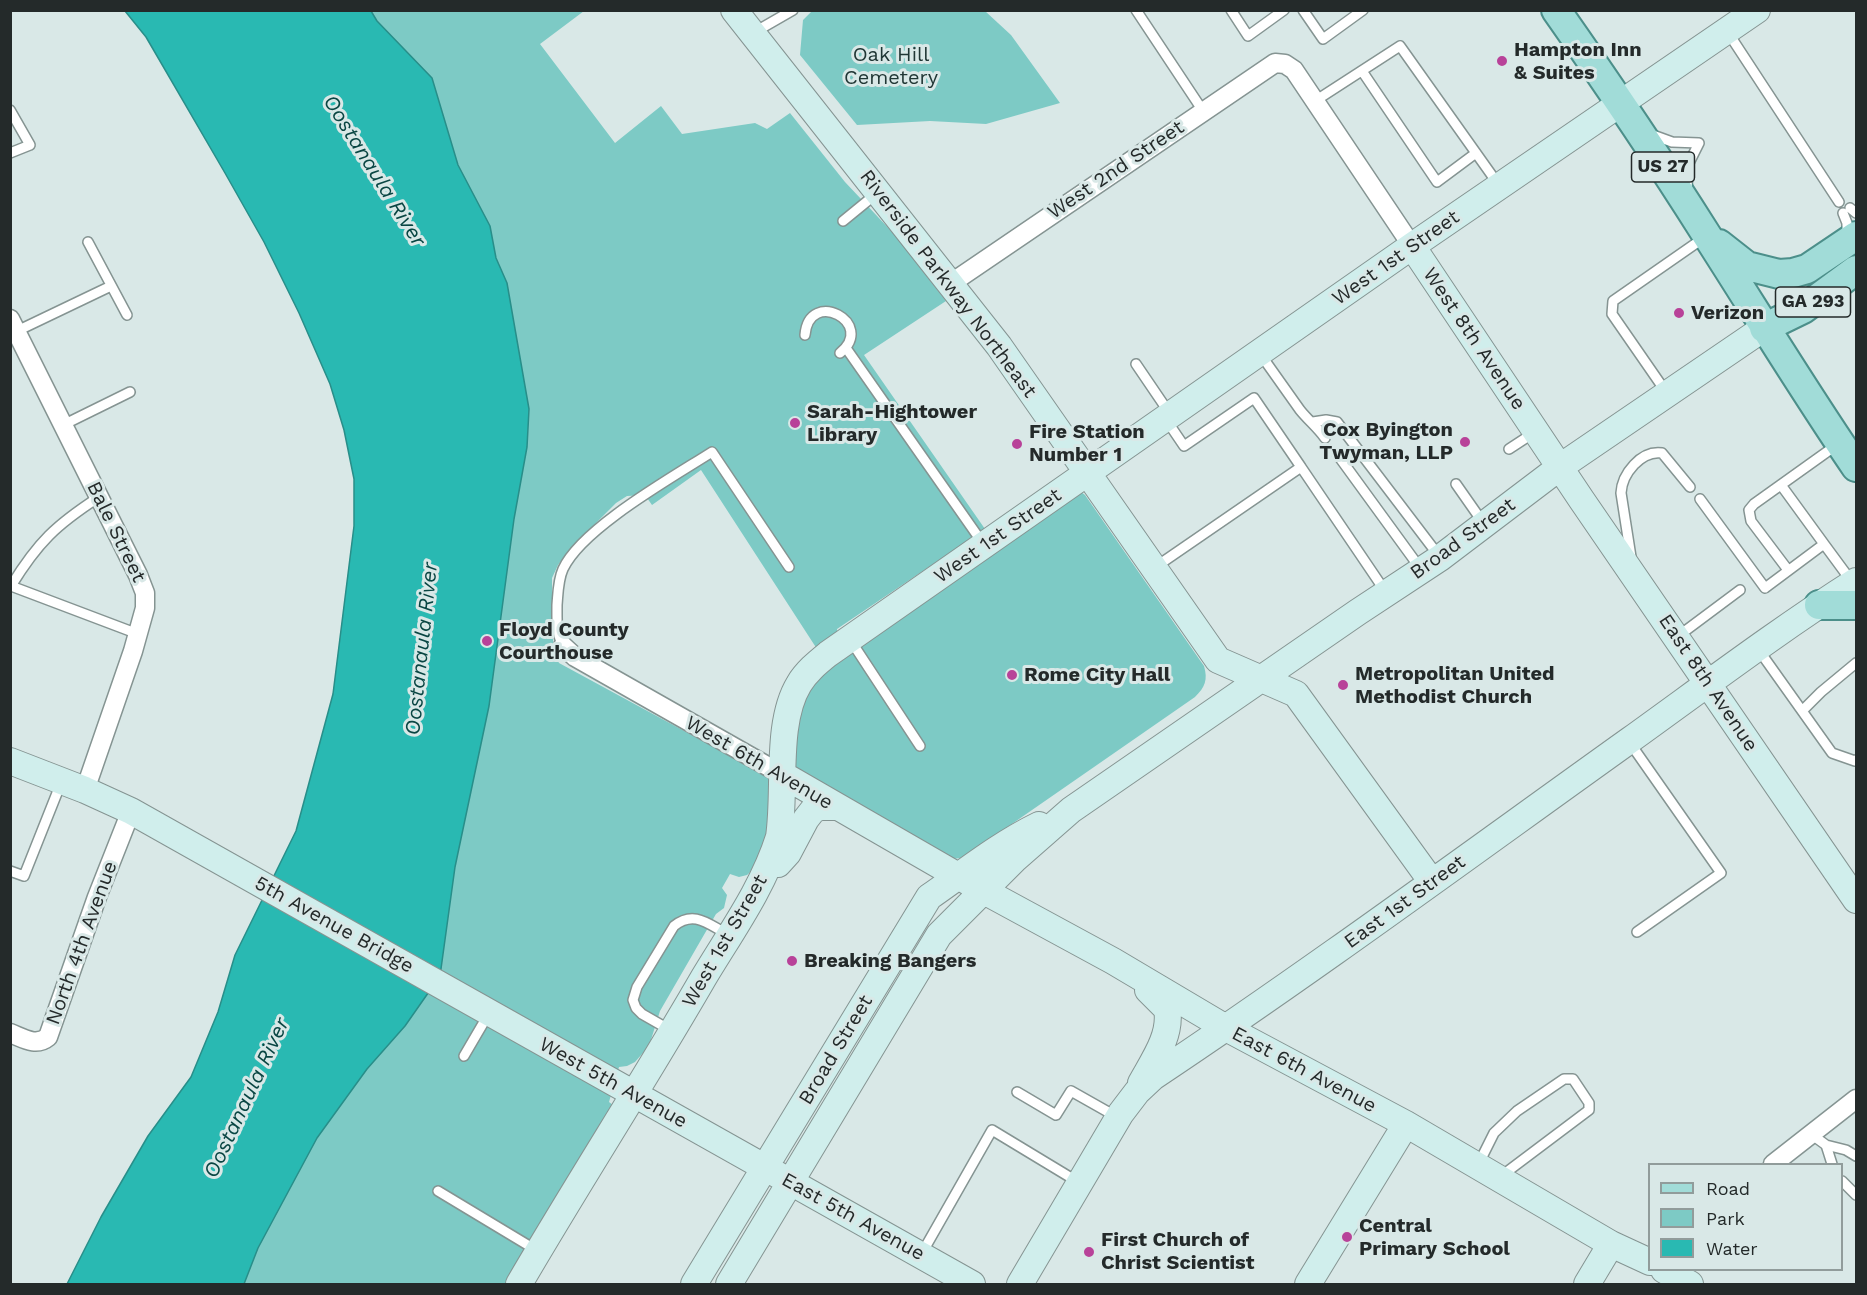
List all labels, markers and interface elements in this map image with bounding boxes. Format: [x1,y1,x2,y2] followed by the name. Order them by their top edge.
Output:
[1514,38,1642,85] place label: Hampton Inn & Suites
[844,43,938,90] park label: Oak Hill Cemetery
[1495,54,1509,68] marker: Hampton Inn & Suites
[317,91,431,251] water label: Oostanaula River
[1043,115,1189,225] street label: West 2nd Street
[1632,152,1694,182] road number: US 27
[854,165,1042,403] street label: Riverside Parkway Northeast
[1328,205,1464,311] street label: West 1st Street
[1418,263,1530,415] street label: West 8th Avenue
[1776,287,1850,317] road number: GA 293
[1691,301,1764,325] place label: Verizon
[1672,306,1686,320] marker: Verizon
[807,400,977,447] place label: Sarah-Hightower Library
[788,416,802,430] marker: Sarah-Hightower Library
[1319,418,1453,465] place label: Cox Byington Twyman, LLP
[1029,420,1145,467] place label: Fire Station Number 1
[1458,435,1472,449] marker: Cox Byington Twyman, LLP
[1010,437,1024,451] marker: Fire Station Number 1
[81,478,151,586] street label: Bale Street
[930,483,1066,589] street label: West 1st Street
[1406,493,1520,585] street label: Broad Street
[400,561,444,737] water label: Oostanaula River
[1653,610,1763,756] street label: East 8th Avenue
[499,618,629,665] place label: Floyd County Courthouse
[480,634,494,648] marker: Floyd County Courthouse
[1355,662,1555,709] place label: Metropolitan United Methodist Church
[1024,663,1170,687] place label: Rome City Hall
[1005,668,1019,682] marker: Rome City Hall
[1336,678,1350,692] marker: Metropolitan United Methodist Church
[681,711,837,815] street label: West 6th Avenue
[1340,850,1470,954] street label: East 1st Street
[41,858,123,1028] street label: North 4th Avenue
[677,870,773,1012] street label: West 1st Street
[250,871,418,979] street label: 5th Avenue Bridge
[804,949,976,973] place label: Breaking Bangers
[785,954,799,968] marker: Breaking Bangers
[794,991,878,1109] street label: Broad Street
[199,1014,295,1182] water label: Oostanaula River
[1228,1022,1380,1118] street label: East 6th Avenue
[535,1032,691,1134] street label: West 5th Avenue
[1648,1163,1843,1271] legend
[777,1168,929,1266] street label: East 5th Avenue
[1706,1178,1750,1199] text: Road
[1706,1208,1745,1229] text: Park
[1359,1214,1510,1261] place label: Central Primary School
[1101,1228,1255,1275] place label: First Church of Christ Scientist
[1340,1230,1354,1244] marker: Central Primary School
[1706,1238,1758,1259] text: Water
[1082,1245,1096,1259] marker: First Church of Christ Scientist

